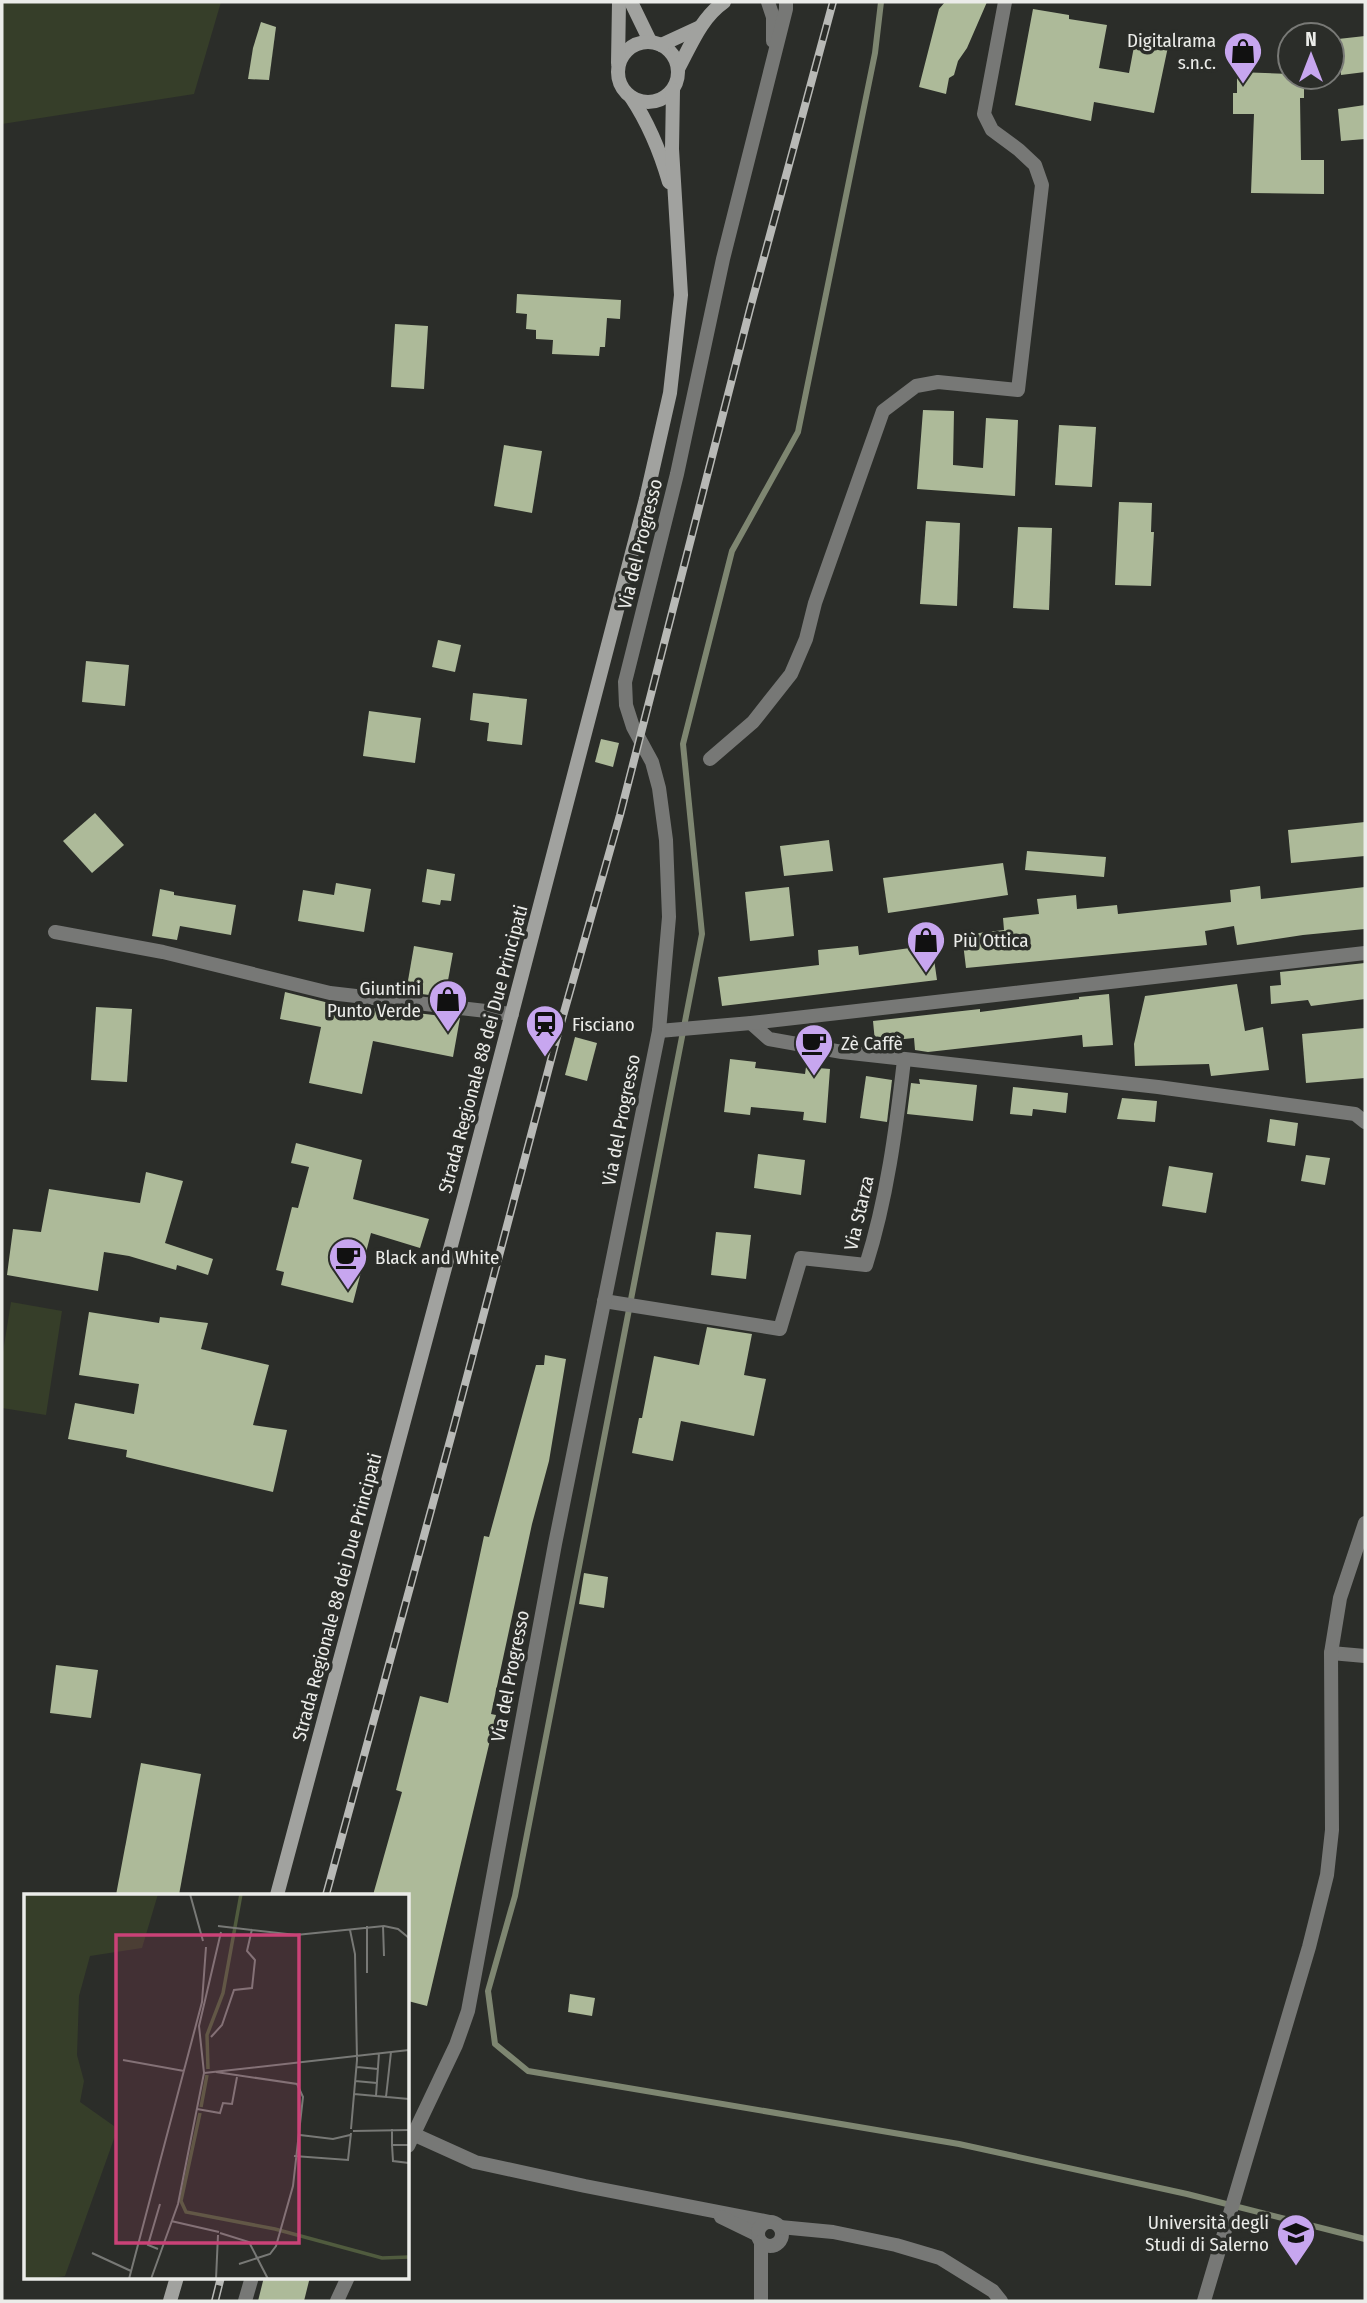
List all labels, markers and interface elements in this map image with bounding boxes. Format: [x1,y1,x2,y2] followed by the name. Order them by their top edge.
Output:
[1276,21,1346,91] north arrow
[1305,28,1317,51] text: N
[1127,29,1216,74] place label: Digitalrama s.n.c.
[1222,30,1264,85] shop icon: Digitalrama s.n.c.
[613,477,667,611] street label: Via del Progresso
[433,902,533,1196] street label: Strada Regionale 88 dei Due Principati
[905,919,947,974] shop icon: Più Ottica
[953,929,1029,952] place label: Più Ottica
[327,977,421,1022] place label: Giuntini Punto Verde
[427,978,469,1033] shop icon: Giuntini Punto Verde
[524,1003,566,1058] station icon: Fisciano
[572,1013,635,1036] place label: Fisciano
[793,1022,835,1077] cafe icon: Zè Caffè
[841,1032,903,1055] place label: Zè Caffè
[597,1052,645,1188] street label: Via del Progresso
[839,1173,879,1253] street label: Via Starza
[327,1236,369,1291] cafe icon: Black and White
[375,1246,499,1269] place label: Black and White
[287,1450,387,1744] street label: Strada Regionale 88 dei Due Principati
[486,1608,534,1744] street label: Via del Progresso
[24,1894,410,2278] inset map
[1145,2211,1269,2256] place label: Università degli Studi di Salerno
[1275,2212,1317,2267] school or university icon: Università degli Studi di Salerno

